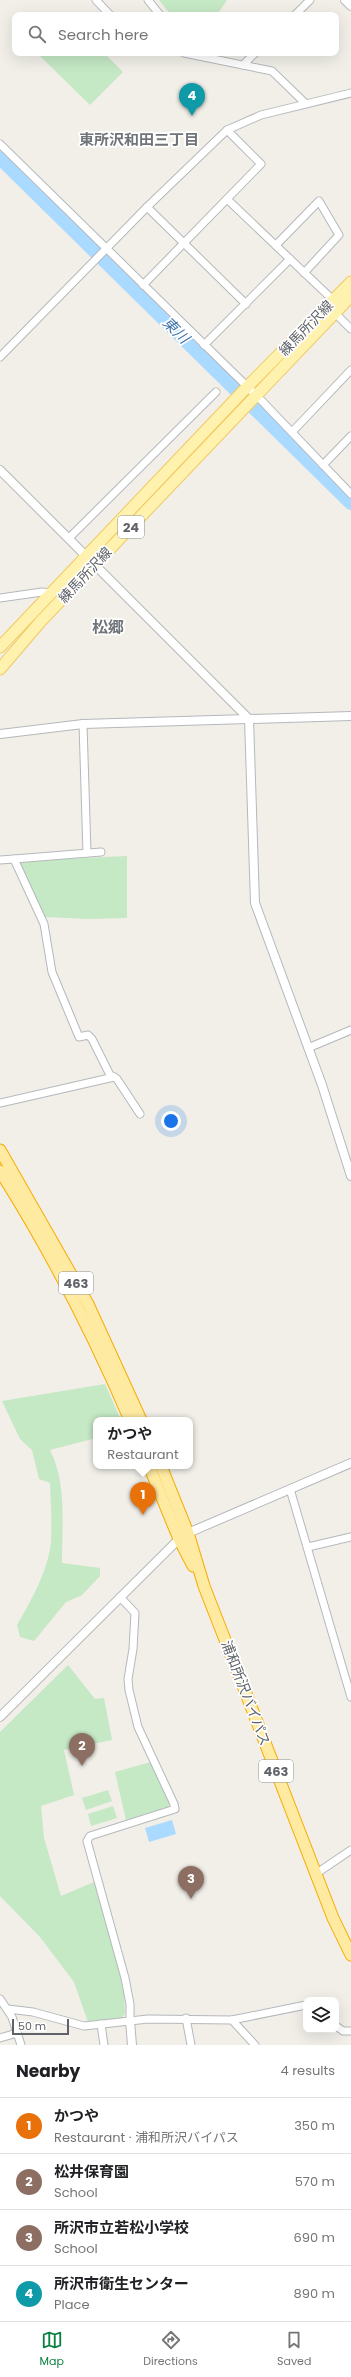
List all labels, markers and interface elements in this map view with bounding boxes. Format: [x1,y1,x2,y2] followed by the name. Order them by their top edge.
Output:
[12,12,339,56] search box
[26,23,48,45] icon: search
[58,24,148,45] text: Search here
[179,83,205,116] pin: 4
[79,129,199,150] district label: 東所沢和田三丁目
[274,296,338,360] street label: 練馬所沢線
[158,312,196,349] water label: 東川
[118,516,144,538] road number: 24
[54,543,116,607] street label: 練馬所沢線
[92,616,124,639] district label: 松郷
[161,1111,181,1131] your location
[59,1272,93,1294] road number: 463
[93,1417,193,1469] popup
[107,1423,152,1444] text: かつや
[107,1445,179,1464] text: Restaurant
[130,1482,156,1515] pin: 1
[217,1637,275,1749] street label: 浦和所沢バイパス
[69,1733,95,1766] pin: 2
[259,1760,293,1782] road number: 463
[178,1866,204,1899] pin: 3
[303,1997,339,2033] map controls
[303,1997,339,2033] button: layers
[12,2017,69,2036] scale bar
[18,2018,46,2034] text: 50 m
[16,2059,80,2083] text: Nearby
[281,2061,335,2080] text: 4 results
[54,2105,99,2126] text: かつや
[27,2116,31,2135] text: 1
[294,2116,335,2135] text: 350 m
[54,2128,239,2147] text: Restaurant · 浦和所沢バイパス
[54,2161,129,2182] text: 松井保育園
[25,2172,33,2191] text: 2
[295,2172,335,2191] text: 570 m
[54,2183,98,2202] text: School
[54,2217,189,2238] text: 所沢市立若松小学校
[25,2228,33,2247] text: 3
[294,2228,335,2247] text: 690 m
[54,2239,98,2258] text: School
[54,2273,189,2294] text: 所沢市衛生センター
[25,2284,33,2303] text: 4
[294,2284,335,2303] text: 890 m
[54,2295,89,2314] text: Place
[40,2329,64,2370] tab: Map
[143,2329,198,2370] tab: Directions
[277,2329,311,2370] tab: Saved

